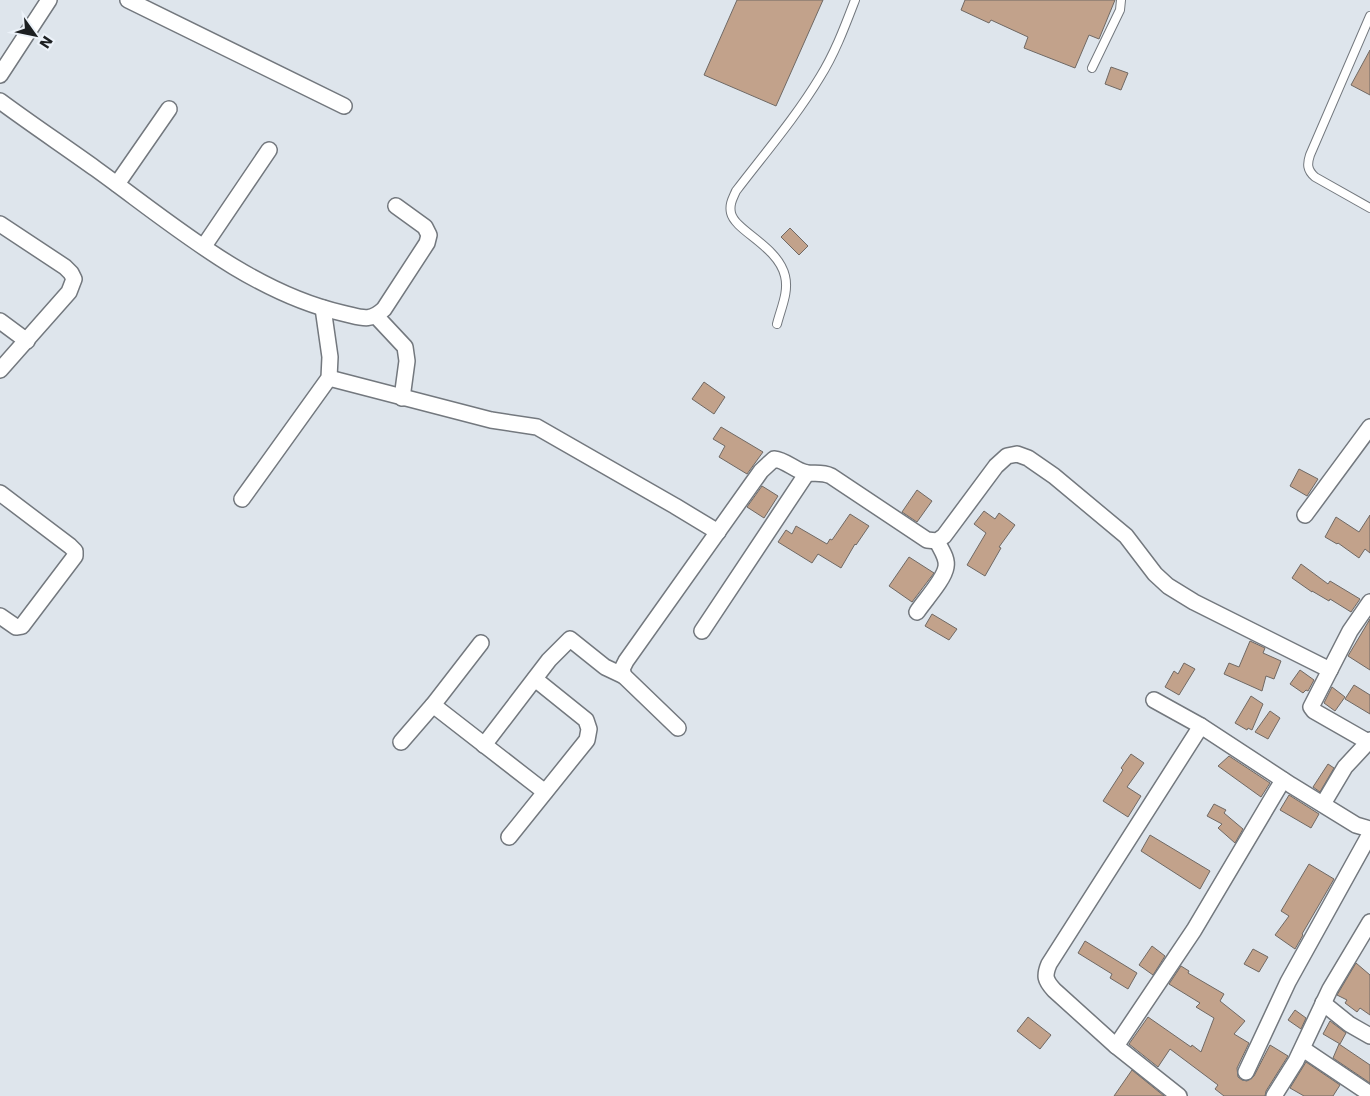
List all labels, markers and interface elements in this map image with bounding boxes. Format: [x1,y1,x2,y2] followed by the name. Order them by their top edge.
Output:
[10,10,60,60] north arrow
[36,33,56,51] text: N

